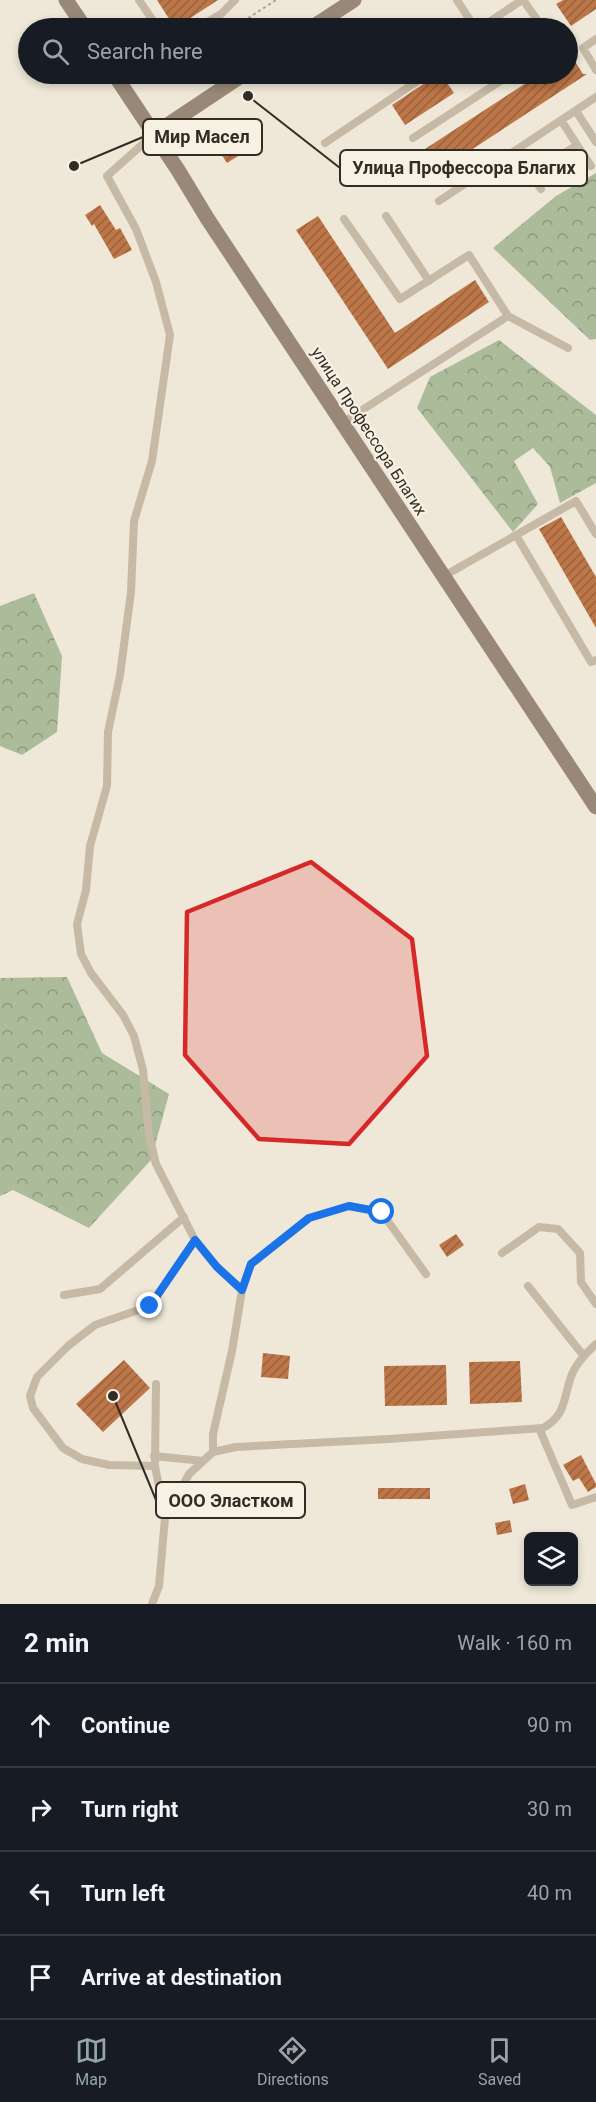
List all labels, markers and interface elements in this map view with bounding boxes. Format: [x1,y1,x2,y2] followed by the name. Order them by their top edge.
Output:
[18,18,578,84] search box
[39,35,72,68] icon: search
[87,39,203,64] text: Search here
[143,119,262,155] callout: Мир Масел
[154,126,250,147] text: Мир Масел
[340,150,587,186] callout: Улица Профессора Благих
[352,157,576,178] text: Улица Профессора Благих
[307,343,431,519] street label: улица Профессора Благих
[368,1198,394,1224] route start
[136,1292,162,1318] route end
[156,1482,305,1518] callout: ООО Эластком
[168,1490,294,1511] text: ООО Эластком
[524,1532,578,1586] map controls
[524,1532,578,1586] button: layers
[24,1628,89,1658] text: 2 min
[457,1631,572,1655] text: Walk · 160 m
[24,1709,57,1742] icon: ahead
[81,1713,170,1738] text: Continue
[527,1713,572,1737] text: 90 m
[24,1793,57,1826] icon: right
[81,1797,178,1822] text: Turn right
[527,1797,572,1821] text: 30 m
[24,1877,57,1910] icon: left
[81,1881,165,1906] text: Turn left
[527,1881,572,1905] text: 40 m
[24,1961,57,1994] icon: arrive
[81,1965,282,1990] text: Arrive at destination
[75,2034,108,2089] tab: Map
[257,2034,329,2089] tab: Directions
[478,2034,521,2089] tab: Saved

